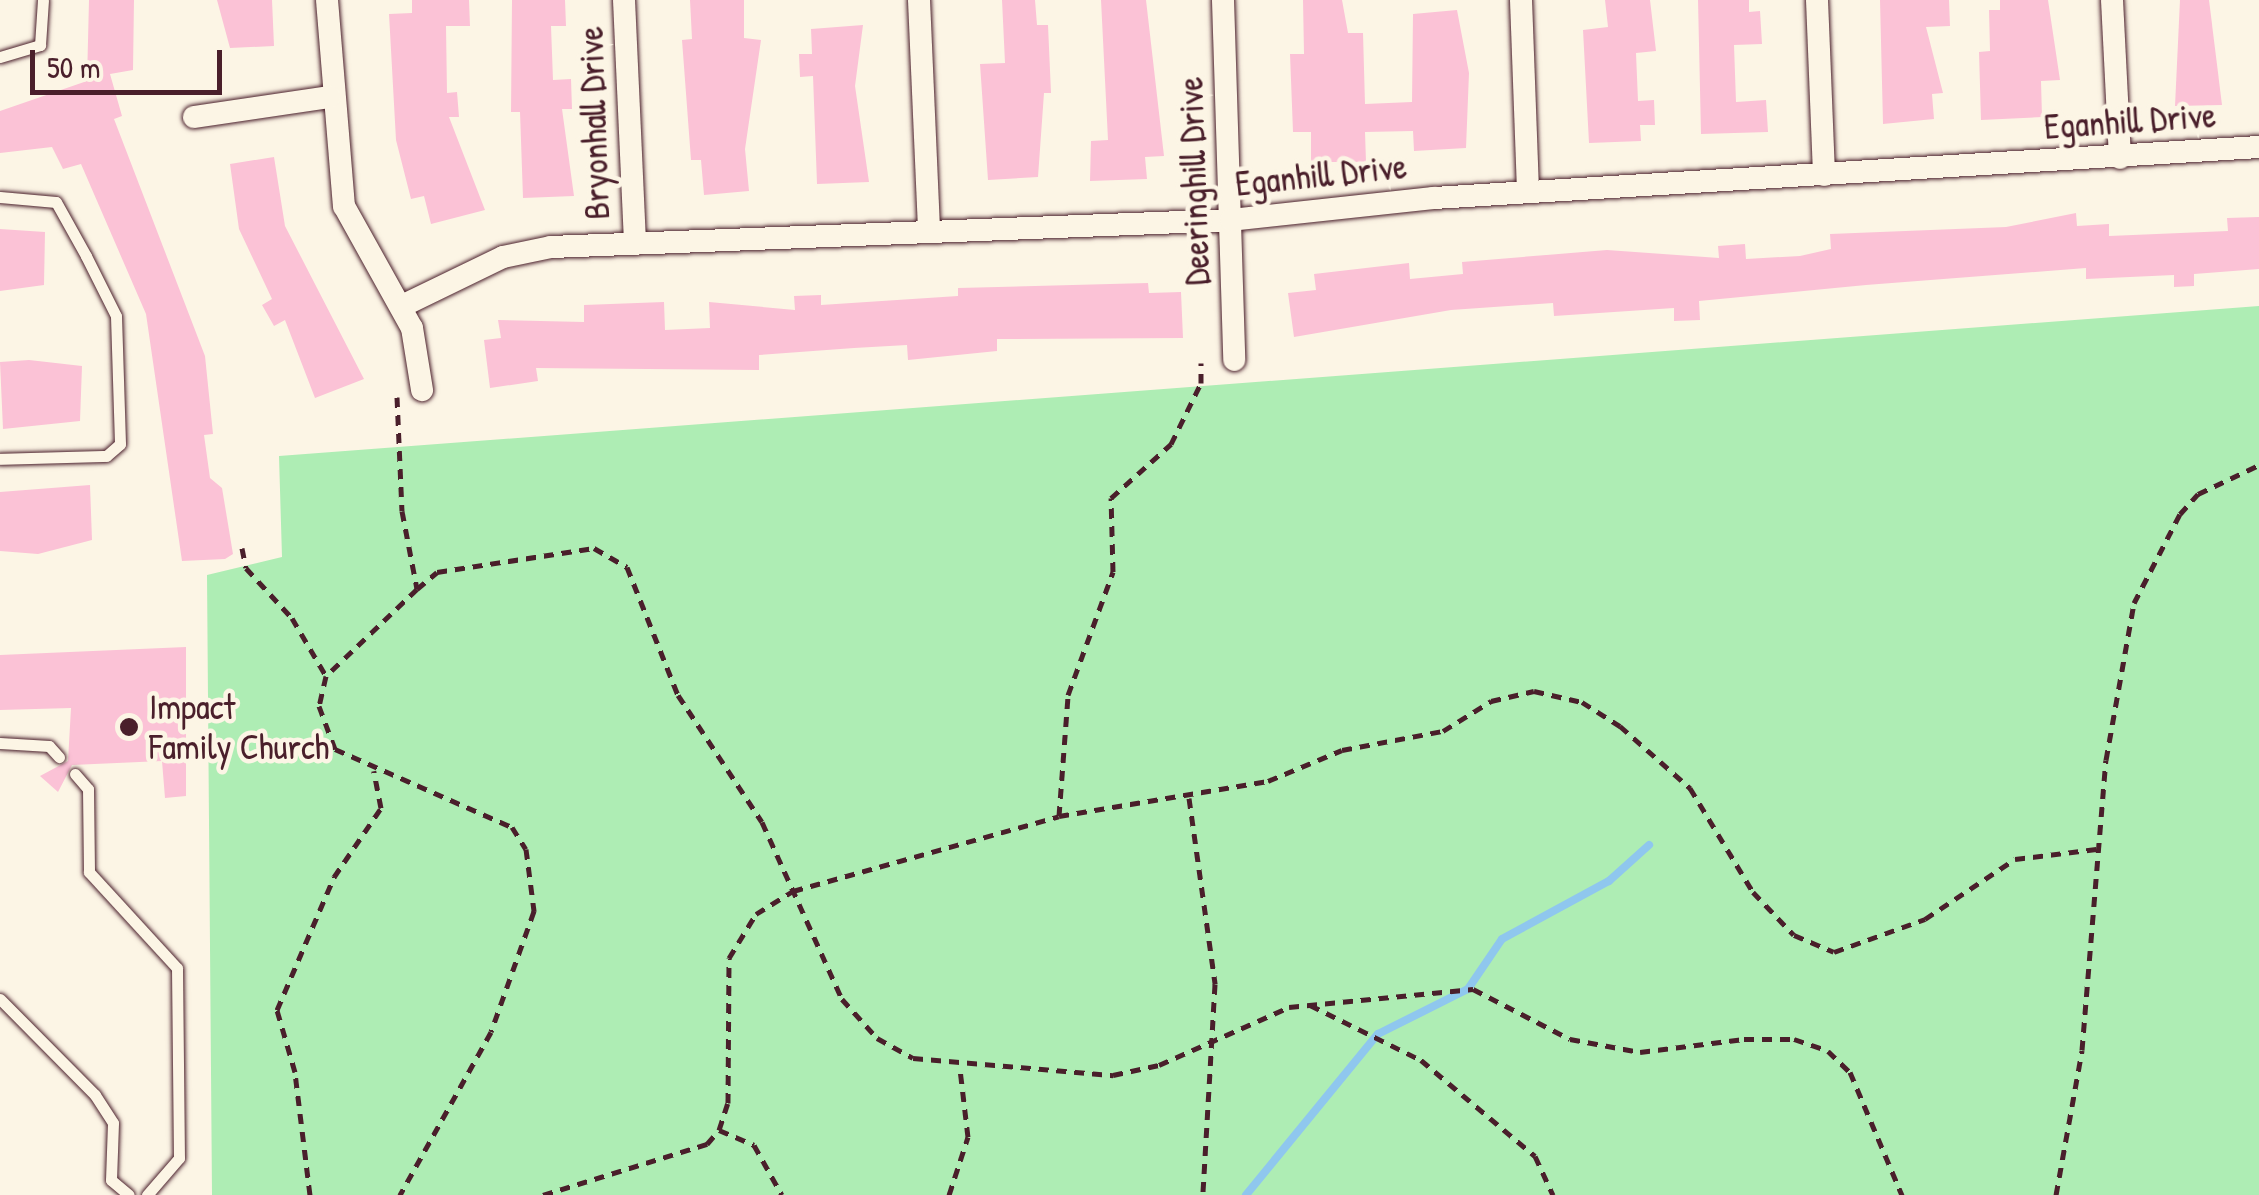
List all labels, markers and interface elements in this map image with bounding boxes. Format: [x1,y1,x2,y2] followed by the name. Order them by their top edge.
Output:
[570,26,618,220] street label: Bryonhall Drive
[35,30,228,92] scale bar
[47,47,100,87] text: 50 m
[1169,76,1219,286] street label: Deeringhill Drive
[2043,94,2217,148] street label: Eganhill Drive
[1233,145,1409,205] street label: Eganhill Drive
[149,686,329,768] place label: Impact Family Church
[118,716,140,738] marker: Impact Family Church

